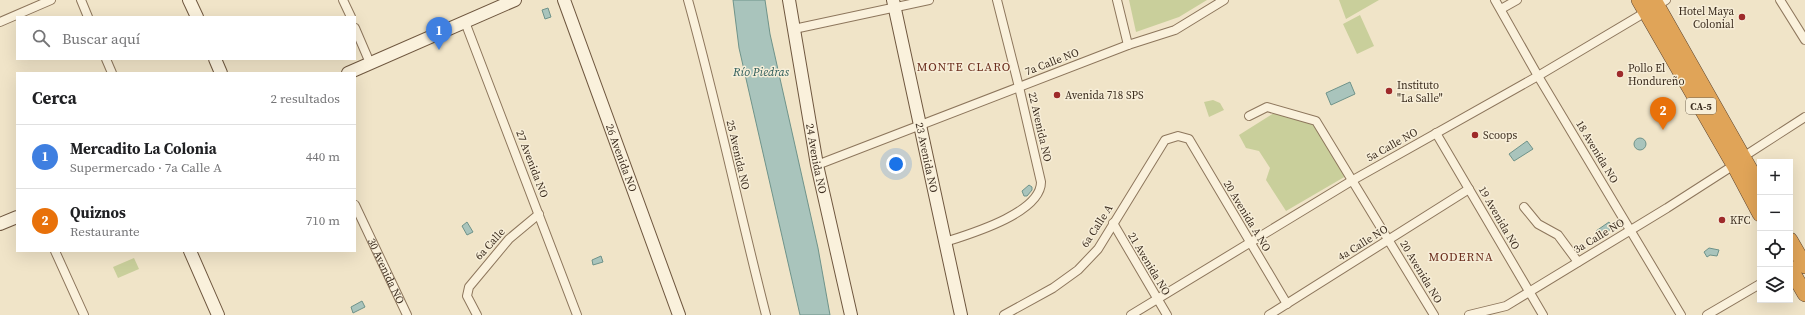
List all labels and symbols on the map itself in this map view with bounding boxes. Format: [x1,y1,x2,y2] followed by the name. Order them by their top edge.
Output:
[1678,4,1734,32] place label: Hotel Maya Colonial
[1737,12,1747,22] marker: Hotel Maya Colonial
[426,17,452,50] pin: 1
[1023,45,1081,79] street label: 7a Calle NO
[917,59,1011,75] district label: MONTE CLARO
[1628,61,1685,89] place label: Pollo El Hondureño
[732,64,790,80] water label: Río Piedras
[1615,69,1625,79] marker: Pollo El Hondureño
[1397,78,1443,106] place label: Instituto "La Salle"
[1384,86,1394,96] marker: Instituto "La Salle"
[1065,88,1144,103] place label: Avenida 718 SPS
[1052,90,1062,100] marker: Avenida 718 SPS
[1025,91,1055,164] street label: 22 Avenida NO
[1650,97,1676,130] pin: 2
[1686,98,1716,114] road number: CA-5
[1572,118,1622,186] street label: 18 Avenida NO
[723,119,753,192] street label: 25 Avenida NO
[912,121,942,194] street label: 23 Avenida NO
[602,122,641,194] street label: 26 Avenida NO
[803,122,831,195] street label: 24 Avenida NO
[1364,125,1421,165] street label: 5a Calle NO
[512,128,552,200] street label: 27 Avenida NO
[1483,128,1517,143] place label: Scoops
[1470,130,1480,140] marker: Scoops
[886,154,906,174] your location
[1220,177,1274,255] street label: 20 Avenida A NO
[1475,183,1523,253] street label: 19 Avenida NO
[1078,201,1117,250] street label: 6a Calle A
[1730,213,1751,228] place label: KFC
[1571,215,1627,257] street label: 3a Calle NO
[1717,215,1727,225] marker: KFC
[1335,222,1391,264] street label: 4a Calle NO
[472,224,509,263] street label: 6a Calle
[1124,230,1174,298] street label: 21 Avenida NO
[364,236,408,307] street label: 30 Avenida NO
[1396,238,1446,306] street label: 20 Avenida NO
[1428,249,1494,265] district label: MODERNA

